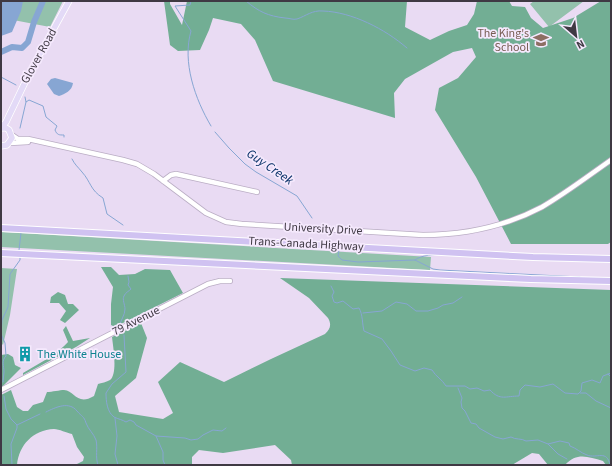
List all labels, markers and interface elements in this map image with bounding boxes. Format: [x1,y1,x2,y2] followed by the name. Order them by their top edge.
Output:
[556,16,596,56] north arrow
[17,25,61,87] street label: Glover Road
[477,25,529,56] place label: The King's School
[532,31,550,49] school or university icon: The King's School
[574,36,587,53] text: N
[243,145,298,190] water label: Guy Creek
[283,218,363,240] street label: University Drive
[248,232,364,256] street label: Trans-Canada Highway
[109,302,163,340] street label: 79 Avenue
[16,345,34,363] building icon: The White House
[37,346,121,363] place label: The White House

